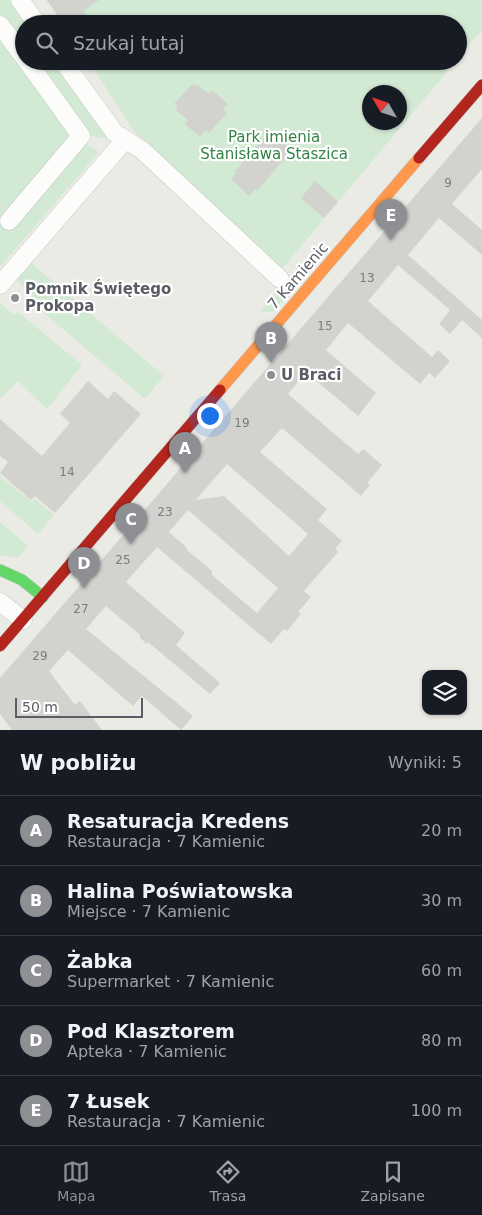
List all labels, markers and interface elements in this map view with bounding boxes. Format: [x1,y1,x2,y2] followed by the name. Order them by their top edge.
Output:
[15,15,467,70] search box
[33,29,61,57] icon: search
[73,32,185,54] text: Szukaj tutaj
[362,85,407,130] north arrow
[200,128,348,163] park label: Park imienia Stanisława Staszica
[444,176,452,190] house number: 9
[375,199,407,240] pin: E
[264,239,332,313] street label: 7 Kamienic
[359,271,375,285] house number: 13
[25,279,171,315] place label: Pomnik Świętego Prokopa
[9,292,21,304] marker: Pomnik Świętego Prokopa
[317,319,333,333] house number: 15
[255,322,287,363] pin: B
[281,366,341,384] place label: U Braci
[265,369,277,381] marker: U Braci
[197,403,223,429] your location
[234,416,250,430] house number: 19
[169,432,201,473] pin: A
[59,465,75,479] house number: 14
[115,503,147,544] pin: C
[157,505,173,519] house number: 23
[68,547,100,588] pin: D
[115,553,131,567] house number: 25
[73,602,89,616] house number: 27
[32,649,48,663] house number: 29
[422,670,467,715] map controls
[422,670,467,715] button: layers
[15,695,142,718] scale bar
[22,699,58,715] text: 50 m
[20,751,137,775] text: W pobliżu
[388,753,462,772] text: Wyniki: 5
[67,810,289,832] text: Resaturacja Kredens
[30,821,42,840] text: A
[421,821,462,840] text: 20 m
[67,832,265,851] text: Restauracja · 7 Kamienic
[67,880,293,902] text: Halina Poświatowska
[30,891,42,910] text: B
[421,891,462,910] text: 30 m
[67,902,230,921] text: Miejsce · 7 Kamienic
[67,950,133,972] text: Żabka
[30,961,42,980] text: C
[421,961,462,980] text: 60 m
[67,972,274,991] text: Supermarket · 7 Kamienic
[67,1020,235,1042] text: Pod Klasztorem
[29,1031,43,1050] text: D
[421,1031,462,1050] text: 80 m
[67,1042,227,1061] text: Apteka · 7 Kamienic
[67,1090,149,1112] text: 7 Łusek
[31,1101,41,1120] text: E
[411,1101,462,1120] text: 100 m
[67,1112,265,1131] text: Restauracja · 7 Kamienic
[57,1158,95,1204] tab: Mapa
[210,1158,246,1204] tab: Trasa
[361,1158,425,1204] tab: Zapisane

